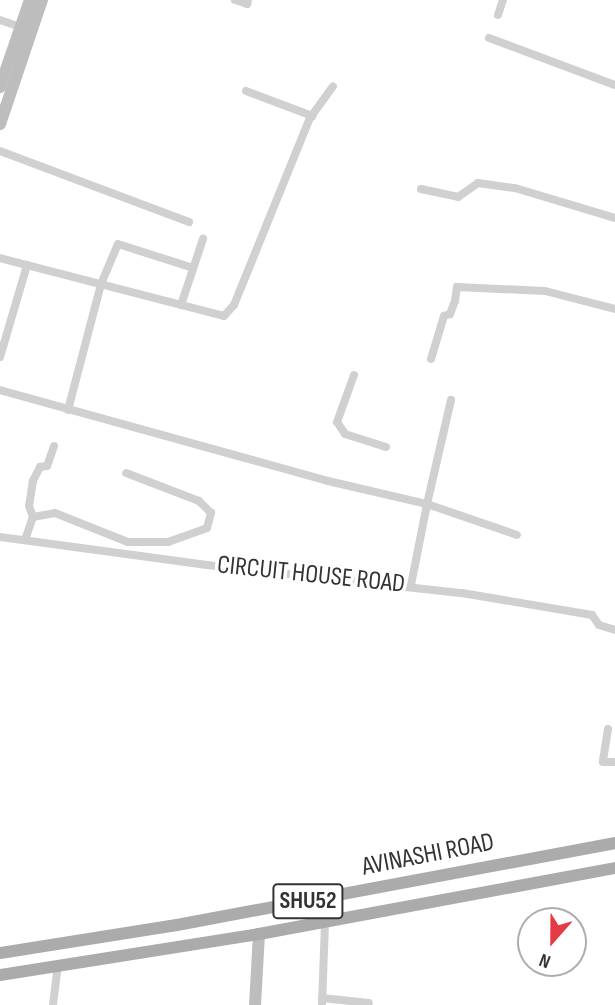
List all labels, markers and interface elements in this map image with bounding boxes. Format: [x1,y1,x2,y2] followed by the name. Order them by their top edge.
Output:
[216,550,406,600] street label: CIRCUIT HOUSE ROAD
[359,827,497,883] street label: AVINASHI ROAD
[271,880,345,922] road number: SHU52
[517,907,587,977] north arrow
[536,948,554,973] text: N

